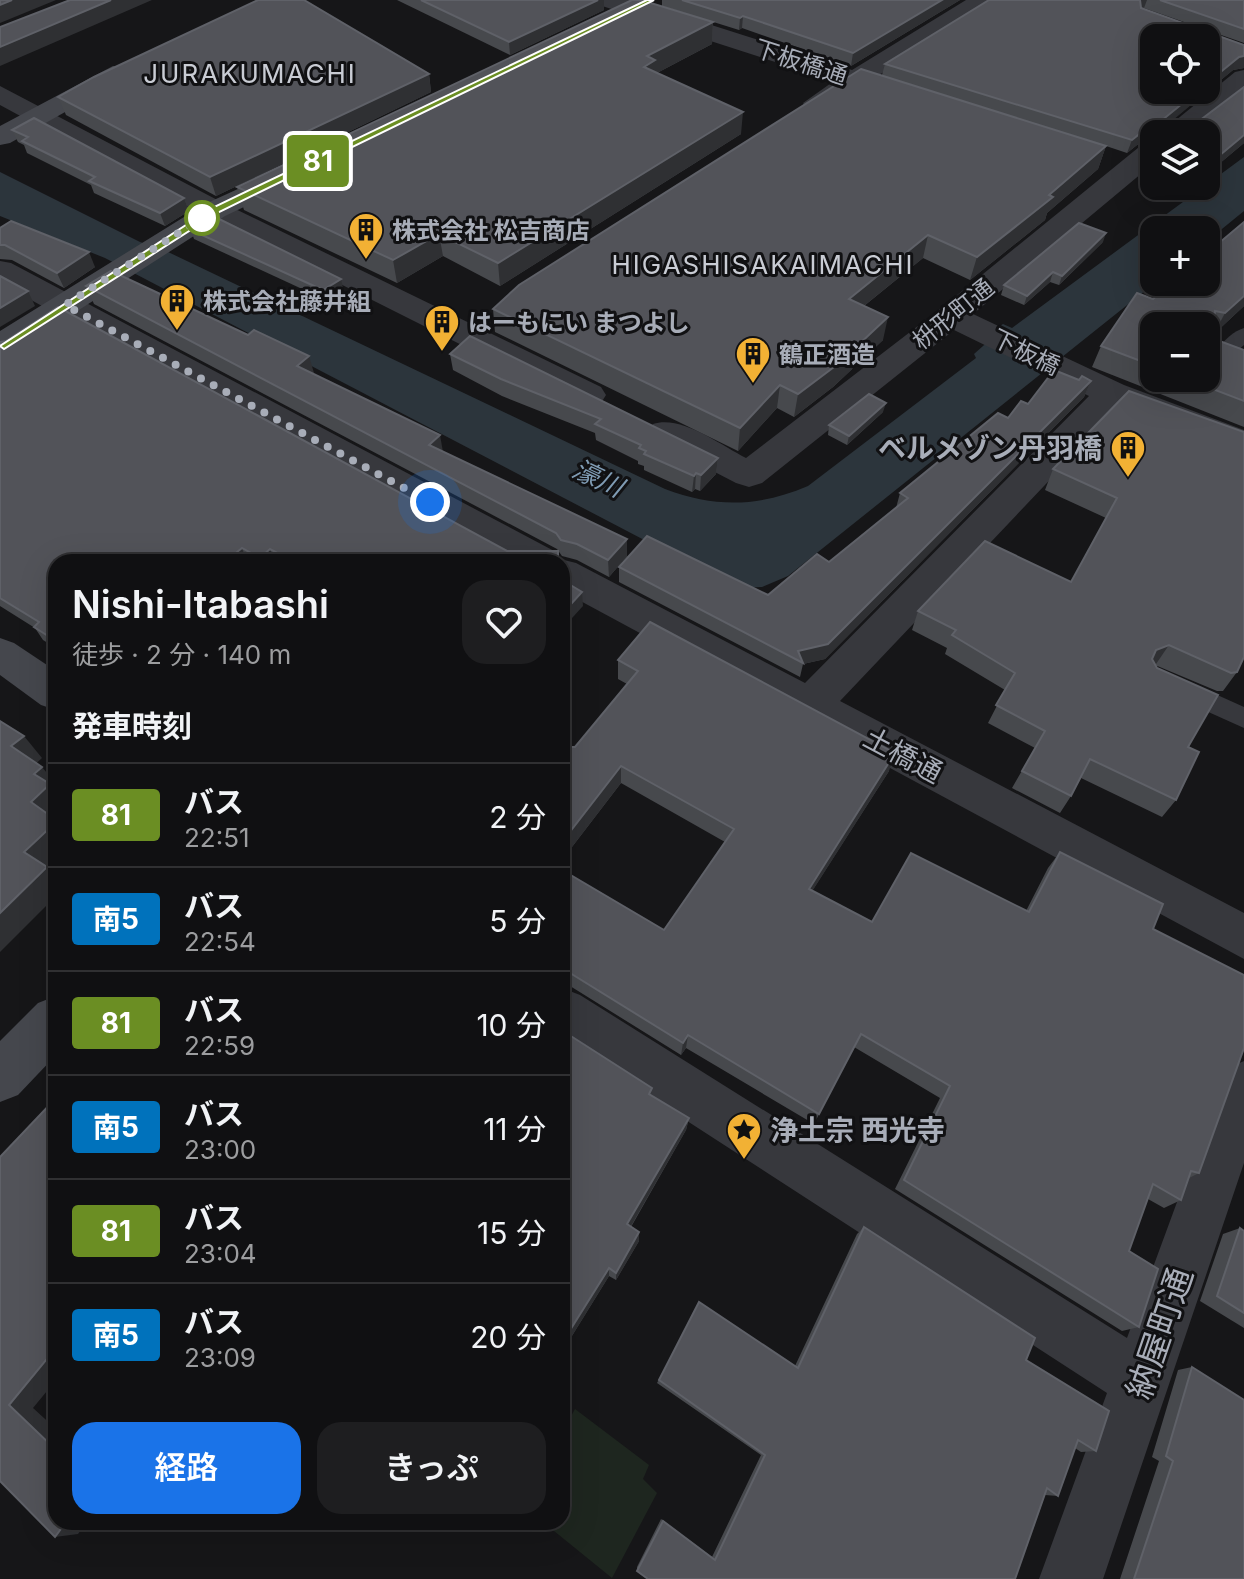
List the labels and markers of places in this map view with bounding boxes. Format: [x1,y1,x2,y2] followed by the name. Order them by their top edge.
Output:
[185,201,219,235] unlabelled marker
[347,211,385,261] building icon: 株式会社 松吉商店
[392,216,590,245] place label: 株式会社 松吉商店
[158,282,196,332] building icon: 株式会社藤井組
[203,287,371,316] place label: 株式会社藤井組
[423,303,461,353] building icon: はーもにい まつよし
[468,308,690,337] place label: はーもにい まつよし
[734,335,772,385] building icon: 鶴正酒造
[779,340,875,369] place label: 鶴正酒造
[1109,429,1147,479] building icon: ベルメゾン丹羽橋
[878,431,1102,465] place label: ベルメゾン丹羽橋
[725,1111,763,1161] place icon: 浄土宗 西光寺
[770,1113,945,1147] place label: 浄土宗 西光寺

